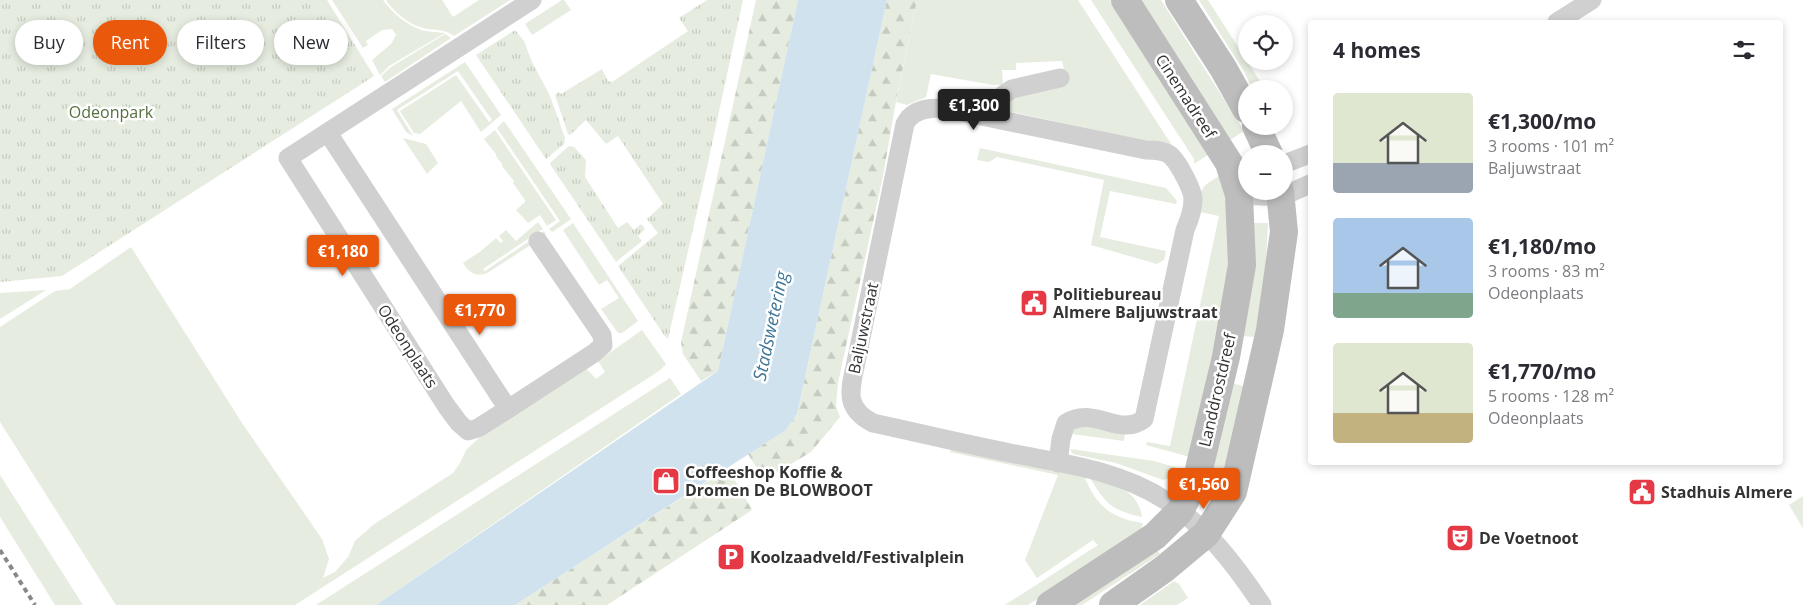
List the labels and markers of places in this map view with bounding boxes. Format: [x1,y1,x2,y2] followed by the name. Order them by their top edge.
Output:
[933,88,1015,131] pin: €1,300
[302,234,384,277] pin: €1,180
[1053,283,1218,323] place label: Politiebureau Almere Baljuwstraat
[1019,288,1049,318] public building icon: Politiebureau Almere Baljuwstraat
[439,294,521,336] pin: €1,770
[685,461,873,501] place label: Coffeeshop Koffie & Dromen De BLOWBOOT
[651,466,681,496] shop icon: Coffeeshop Koffie & Dromen De BLOWBOOT
[1163,468,1245,510] pin: €1,560
[1627,477,1657,507] public building icon: Stadhuis Almere
[1661,481,1792,503] place label: Stadhuis Almere
[1445,523,1475,553] theatre icon: De Voetnoot
[1479,527,1578,549] place label: De Voetnoot
[716,542,746,572] parking icon: Koolzaadveld/Festivalplein
[750,546,964,568] place label: Koolzaadveld/Festivalplein

